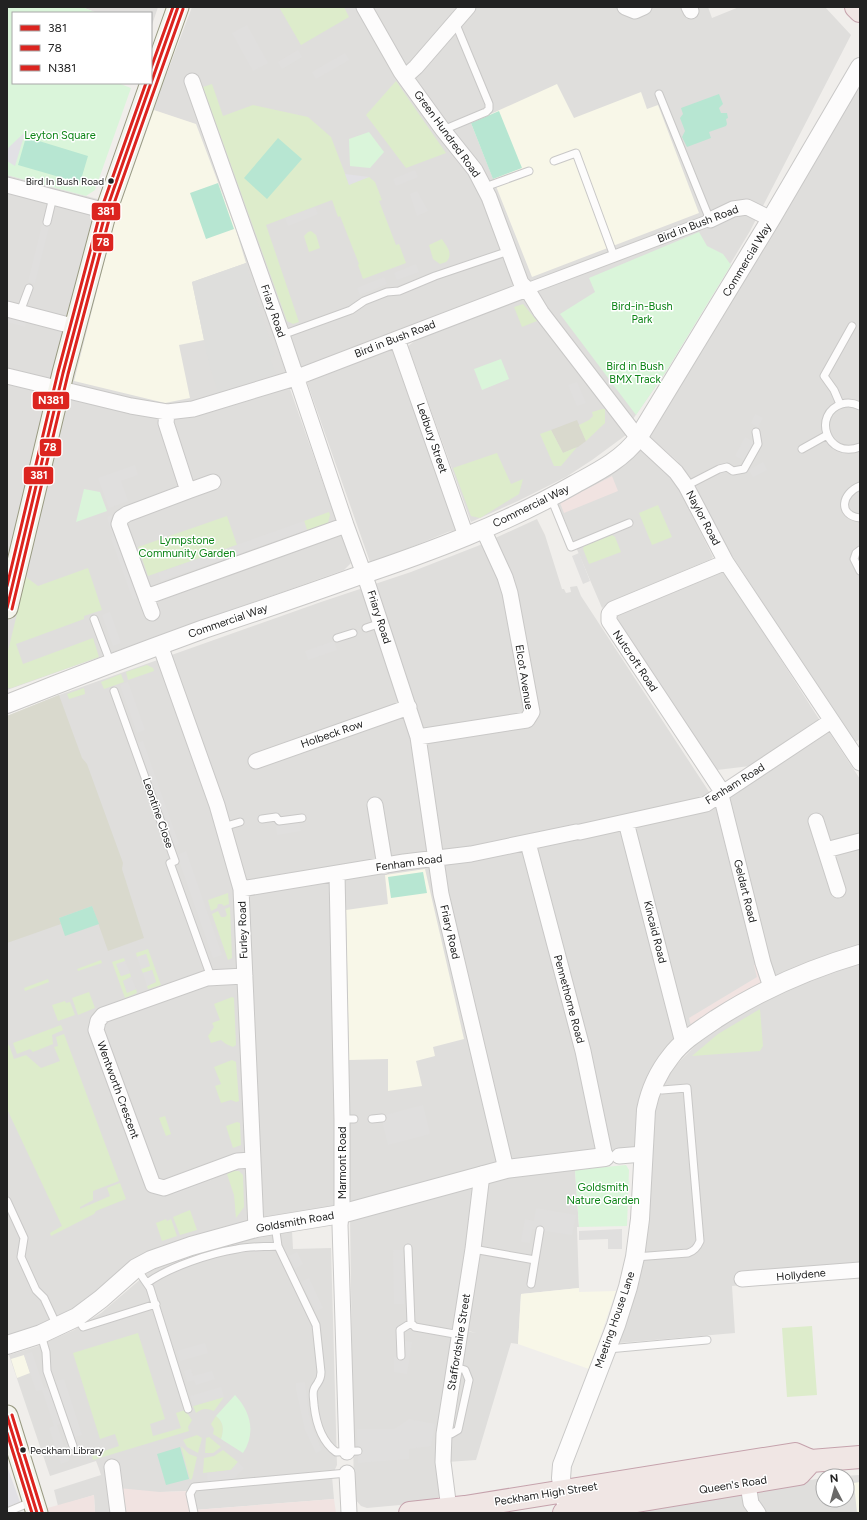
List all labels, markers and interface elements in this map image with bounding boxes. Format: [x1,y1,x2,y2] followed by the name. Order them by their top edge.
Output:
[12,12,152,84] legend
[48,21,67,35] text: 381
[48,41,62,55] text: 78
[48,61,76,75] text: N381
[411,88,483,180] street label: Green Hundred Road
[24,129,96,142] park label: Leyton Square
[26,175,104,188] place label: Bird In Bush Road
[106,176,116,186] marker: Bird In Bush Road
[91,202,121,221] line badge: 381
[656,203,740,245] street label: Bird in Bush Road
[97,205,115,218] text: 381
[720,221,774,299] street label: Commercial Way
[92,233,114,252] line badge: 78
[97,236,110,249] text: 78
[258,283,288,339] street label: Friary Road
[611,300,673,326] park label: Bird-in-Bush Park
[353,318,437,360] street label: Bird in Bush Road
[606,360,664,386] park label: Bird in Bush BMX Track
[32,391,70,410] line badge: N381
[38,394,64,407] text: N381
[414,401,450,475] street label: Ledbury Street
[39,438,62,457] line badge: 78
[44,441,57,454] text: 78
[23,466,54,485] line badge: 381
[30,469,48,482] text: 381
[491,482,572,530] street label: Commercial Way
[683,488,723,548] street label: Naylor Road
[139,534,235,560] park label: Lympstone Community Garden
[364,589,394,645] street label: Friary Road
[186,601,270,641] street label: Commercial Way
[610,628,660,694] street label: Nutcroft Road
[512,644,536,710] street label: Elcot Avenue
[299,717,365,751] street label: Holbeck Row
[703,761,767,807] street label: Fenham Road
[140,776,176,850] street label: Leontine Close
[375,852,443,874] street label: Fenham Road
[731,858,759,924] street label: Geldart Road
[641,899,669,965] street label: Kincaid Road
[235,901,251,959] street label: Furley Road
[437,904,463,960] street label: Friary Road
[551,953,587,1045] street label: Pennethorne Road
[94,1039,142,1141] street label: Wentworth Crescent
[336,1127,349,1199] street label: Marmont Road
[566,1181,640,1207] park label: Goldsmith Nature Garden
[255,1209,335,1235] street label: Goldsmith Road
[776,1266,826,1284] street label: Hollydene
[592,1270,638,1370] street label: Meeting House Lane
[445,1292,473,1392] street label: Staffordshire Street
[30,1444,104,1457] place label: Peckham Library
[18,1445,28,1455] marker: Peckham Library
[815,1468,855,1508] north arrow
[829,1472,839,1485] text: N
[698,1473,768,1497] street label: Queen's Road
[493,1479,599,1509] street label: Peckham High Street

